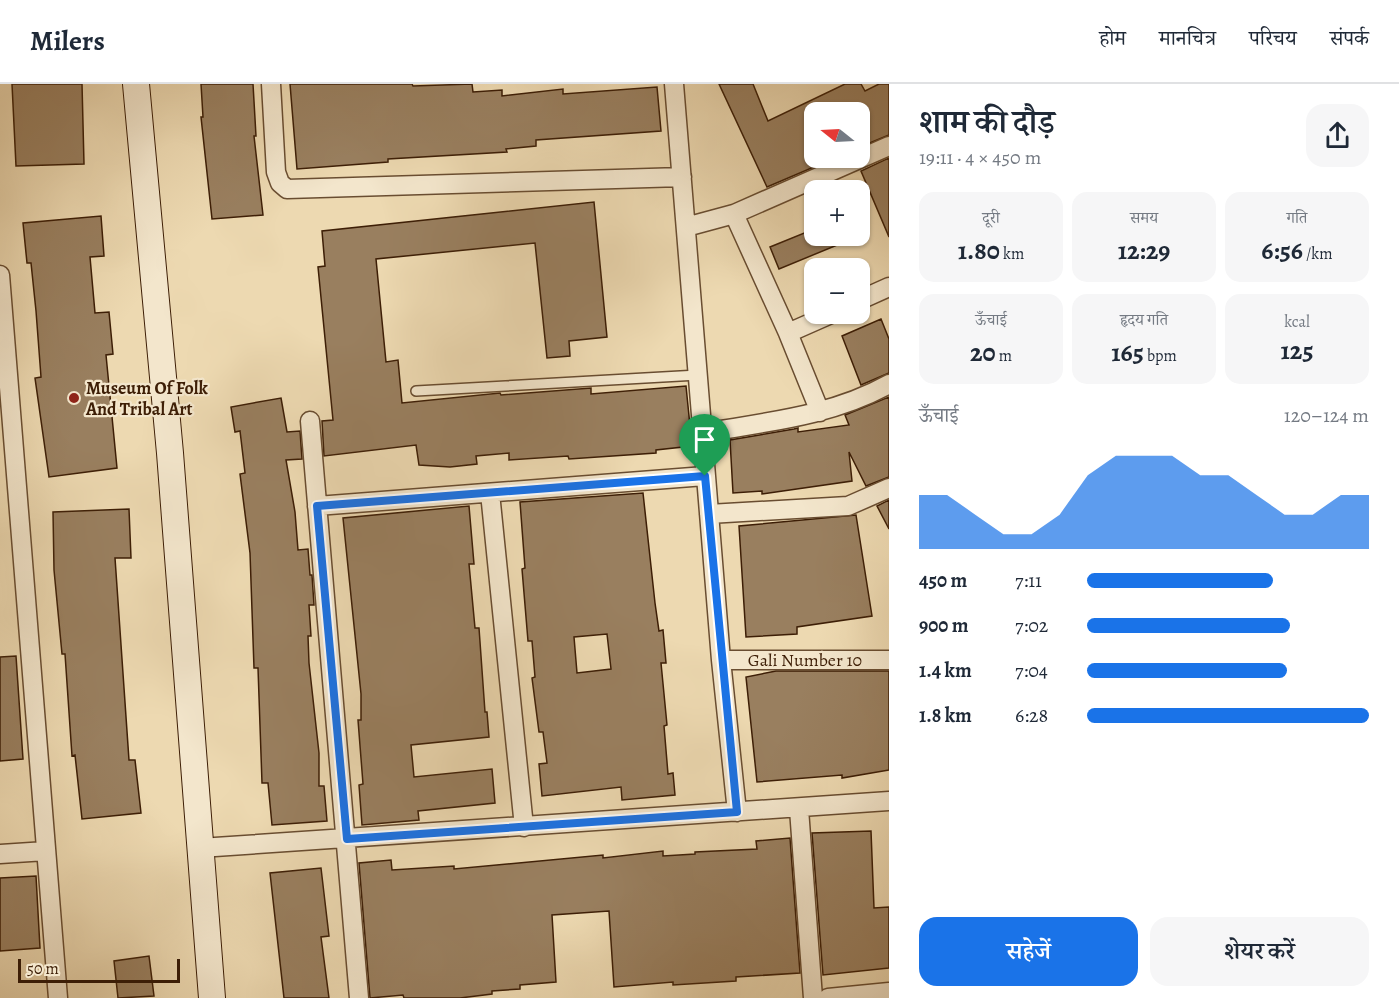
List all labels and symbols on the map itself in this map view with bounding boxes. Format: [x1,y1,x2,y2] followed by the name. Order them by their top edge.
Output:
[804,102,870,168] north arrow
[85,376,209,421] place label: Museum Of Folk And Tribal Art
[67,391,81,405] marker: Museum Of Folk And Tribal Art
[679,414,730,476] pin
[748,648,862,672] street label: Gali Number 10
[18,956,180,984] scale bar

